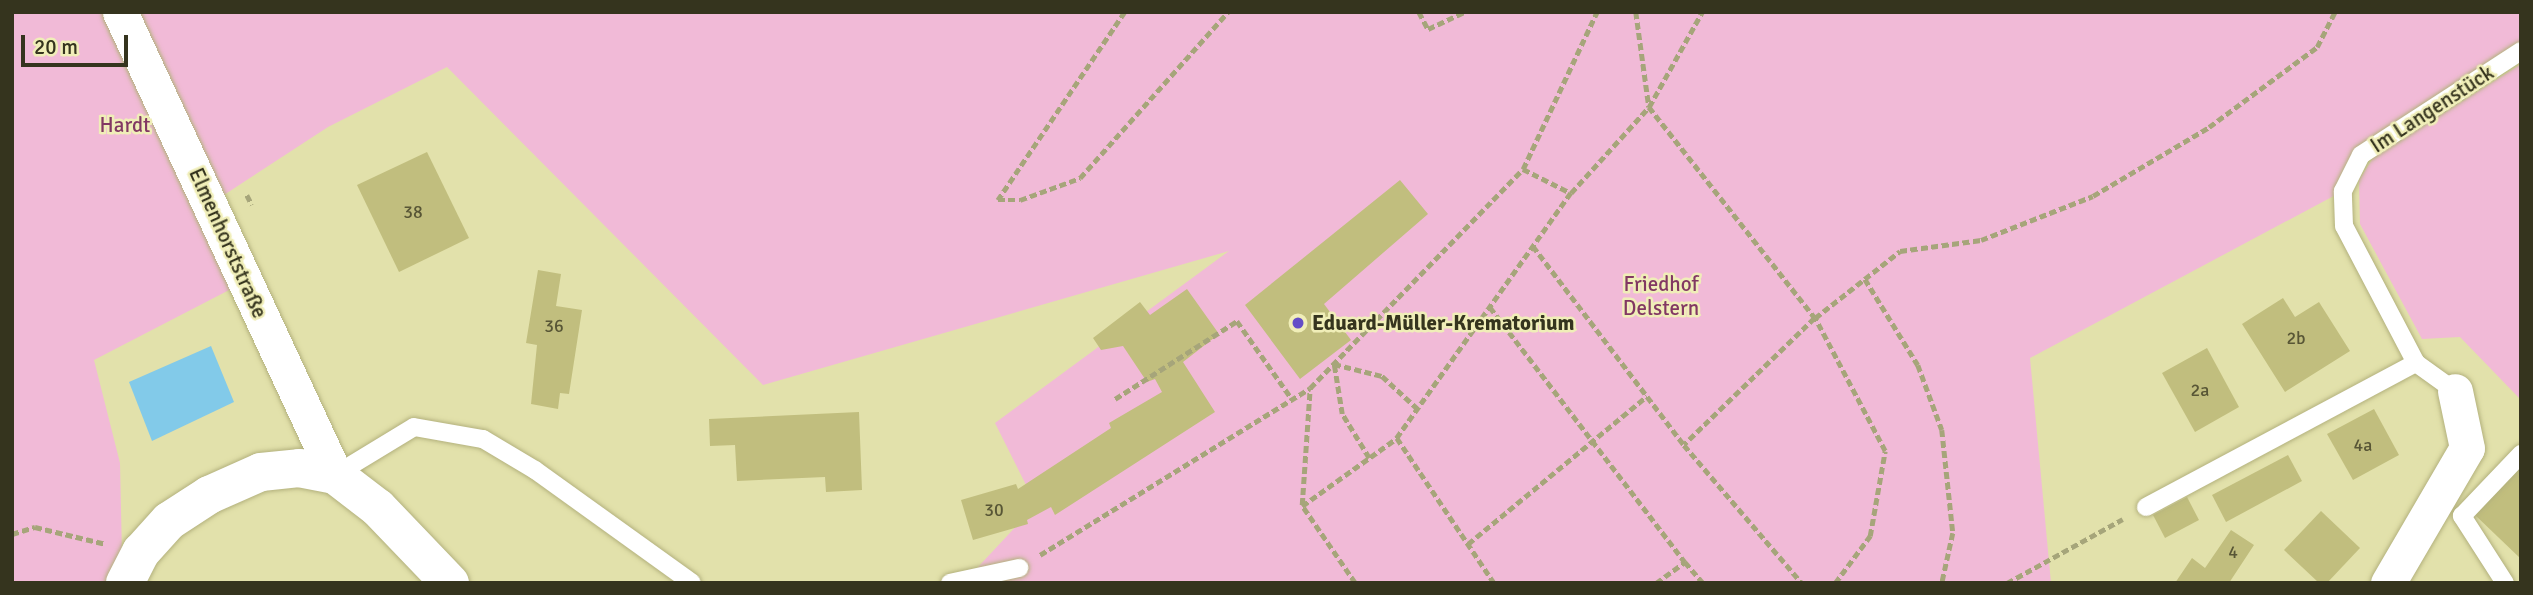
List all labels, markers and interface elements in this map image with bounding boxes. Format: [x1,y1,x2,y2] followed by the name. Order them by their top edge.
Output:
[24,21,131,65] scale bar
[34,34,78,60] text: 20 m
[2366,60,2498,158] street label: Im Langenstück
[100,112,150,138] park label: Hardt
[184,164,272,322] street label: Elmenhorststraße
[403,201,423,223] house number: 38
[1623,271,1699,321] park label: Friedhof Delstern
[1312,310,1574,336] place label: Eduard-Müller-Krematorium
[544,315,564,337] house number: 36
[1290,315,1306,331] marker: Eduard-Müller-Krematorium
[2286,327,2306,349] house number: 2b
[2191,379,2209,401] house number: 2a
[2354,434,2372,456] house number: 4a
[984,499,1004,521] house number: 30
[2228,541,2238,563] house number: 4

